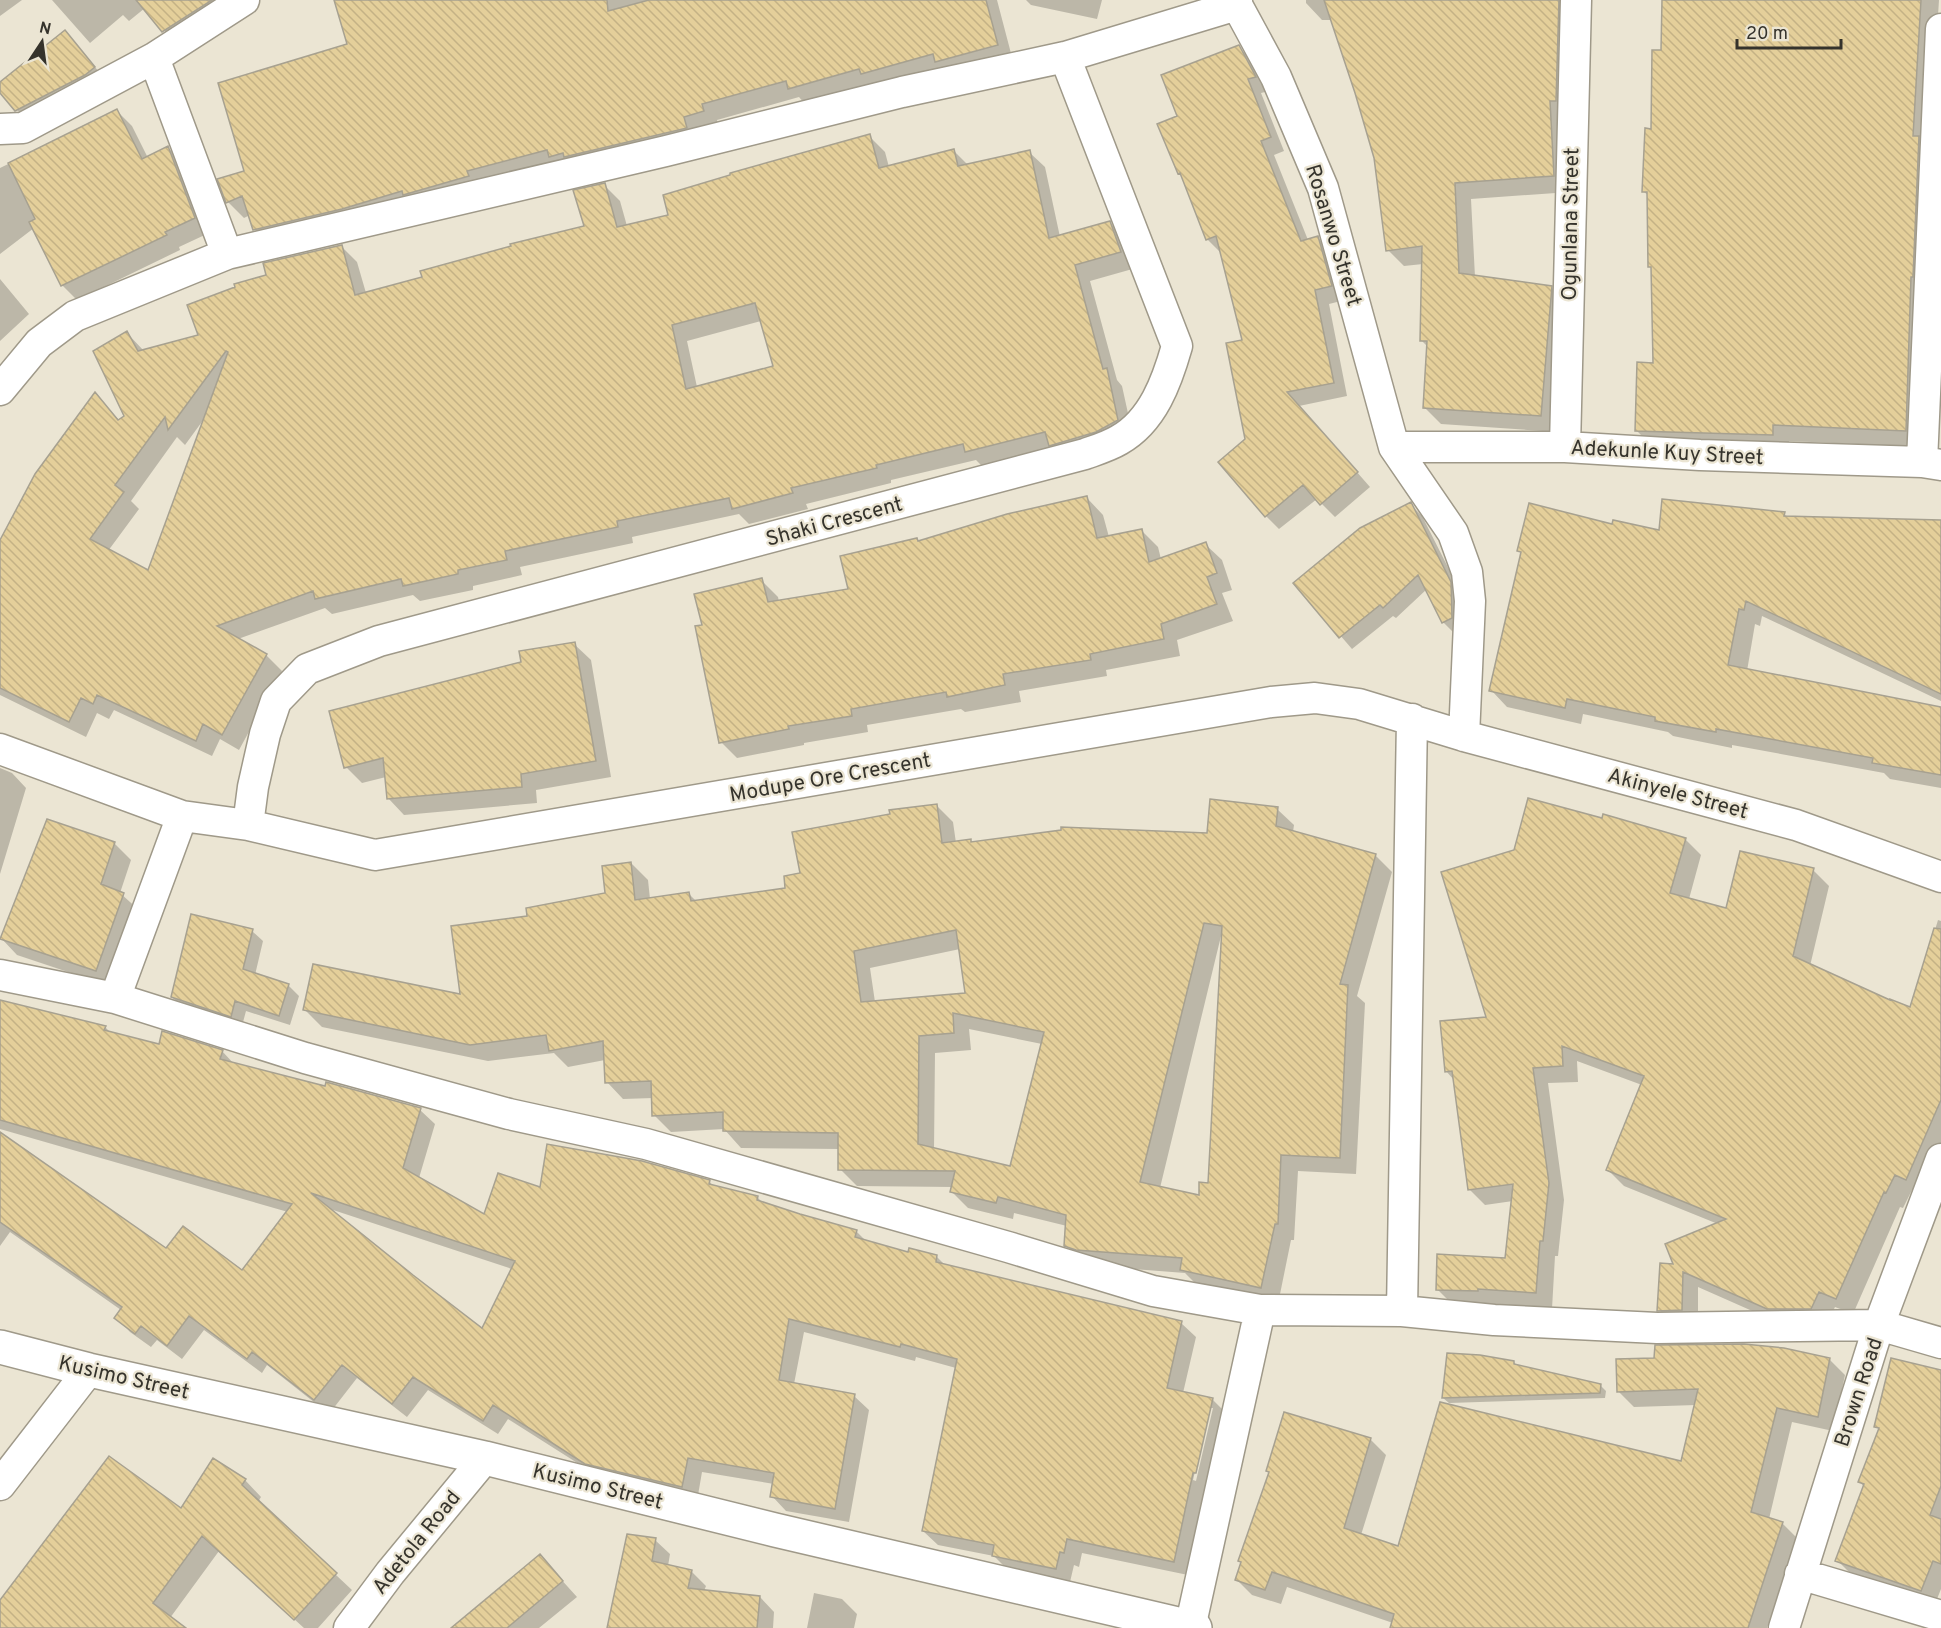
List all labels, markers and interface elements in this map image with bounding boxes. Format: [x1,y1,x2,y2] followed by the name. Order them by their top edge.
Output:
[12,12,72,72] north arrow
[1737,12,1840,50] scale bar
[37,18,53,40] text: N
[1746,23,1788,46] text: 20 m
[1557,147,1586,301] street label: Ogunlana Street
[1298,161,1367,310] street label: Rosanwo Street
[1570,435,1764,472] street label: Adekunle Kuy Street
[763,491,906,554] street label: Shaki Crescent
[727,747,933,809] street label: Modupe Ore Crescent
[1604,763,1751,826] street label: Akinyele Street
[1829,1334,1890,1451] street label: Brown Road
[56,1350,192,1407] street label: Kusimo Street
[530,1458,666,1517] street label: Kusimo Street
[367,1485,467,1601] street label: Adetola Road

